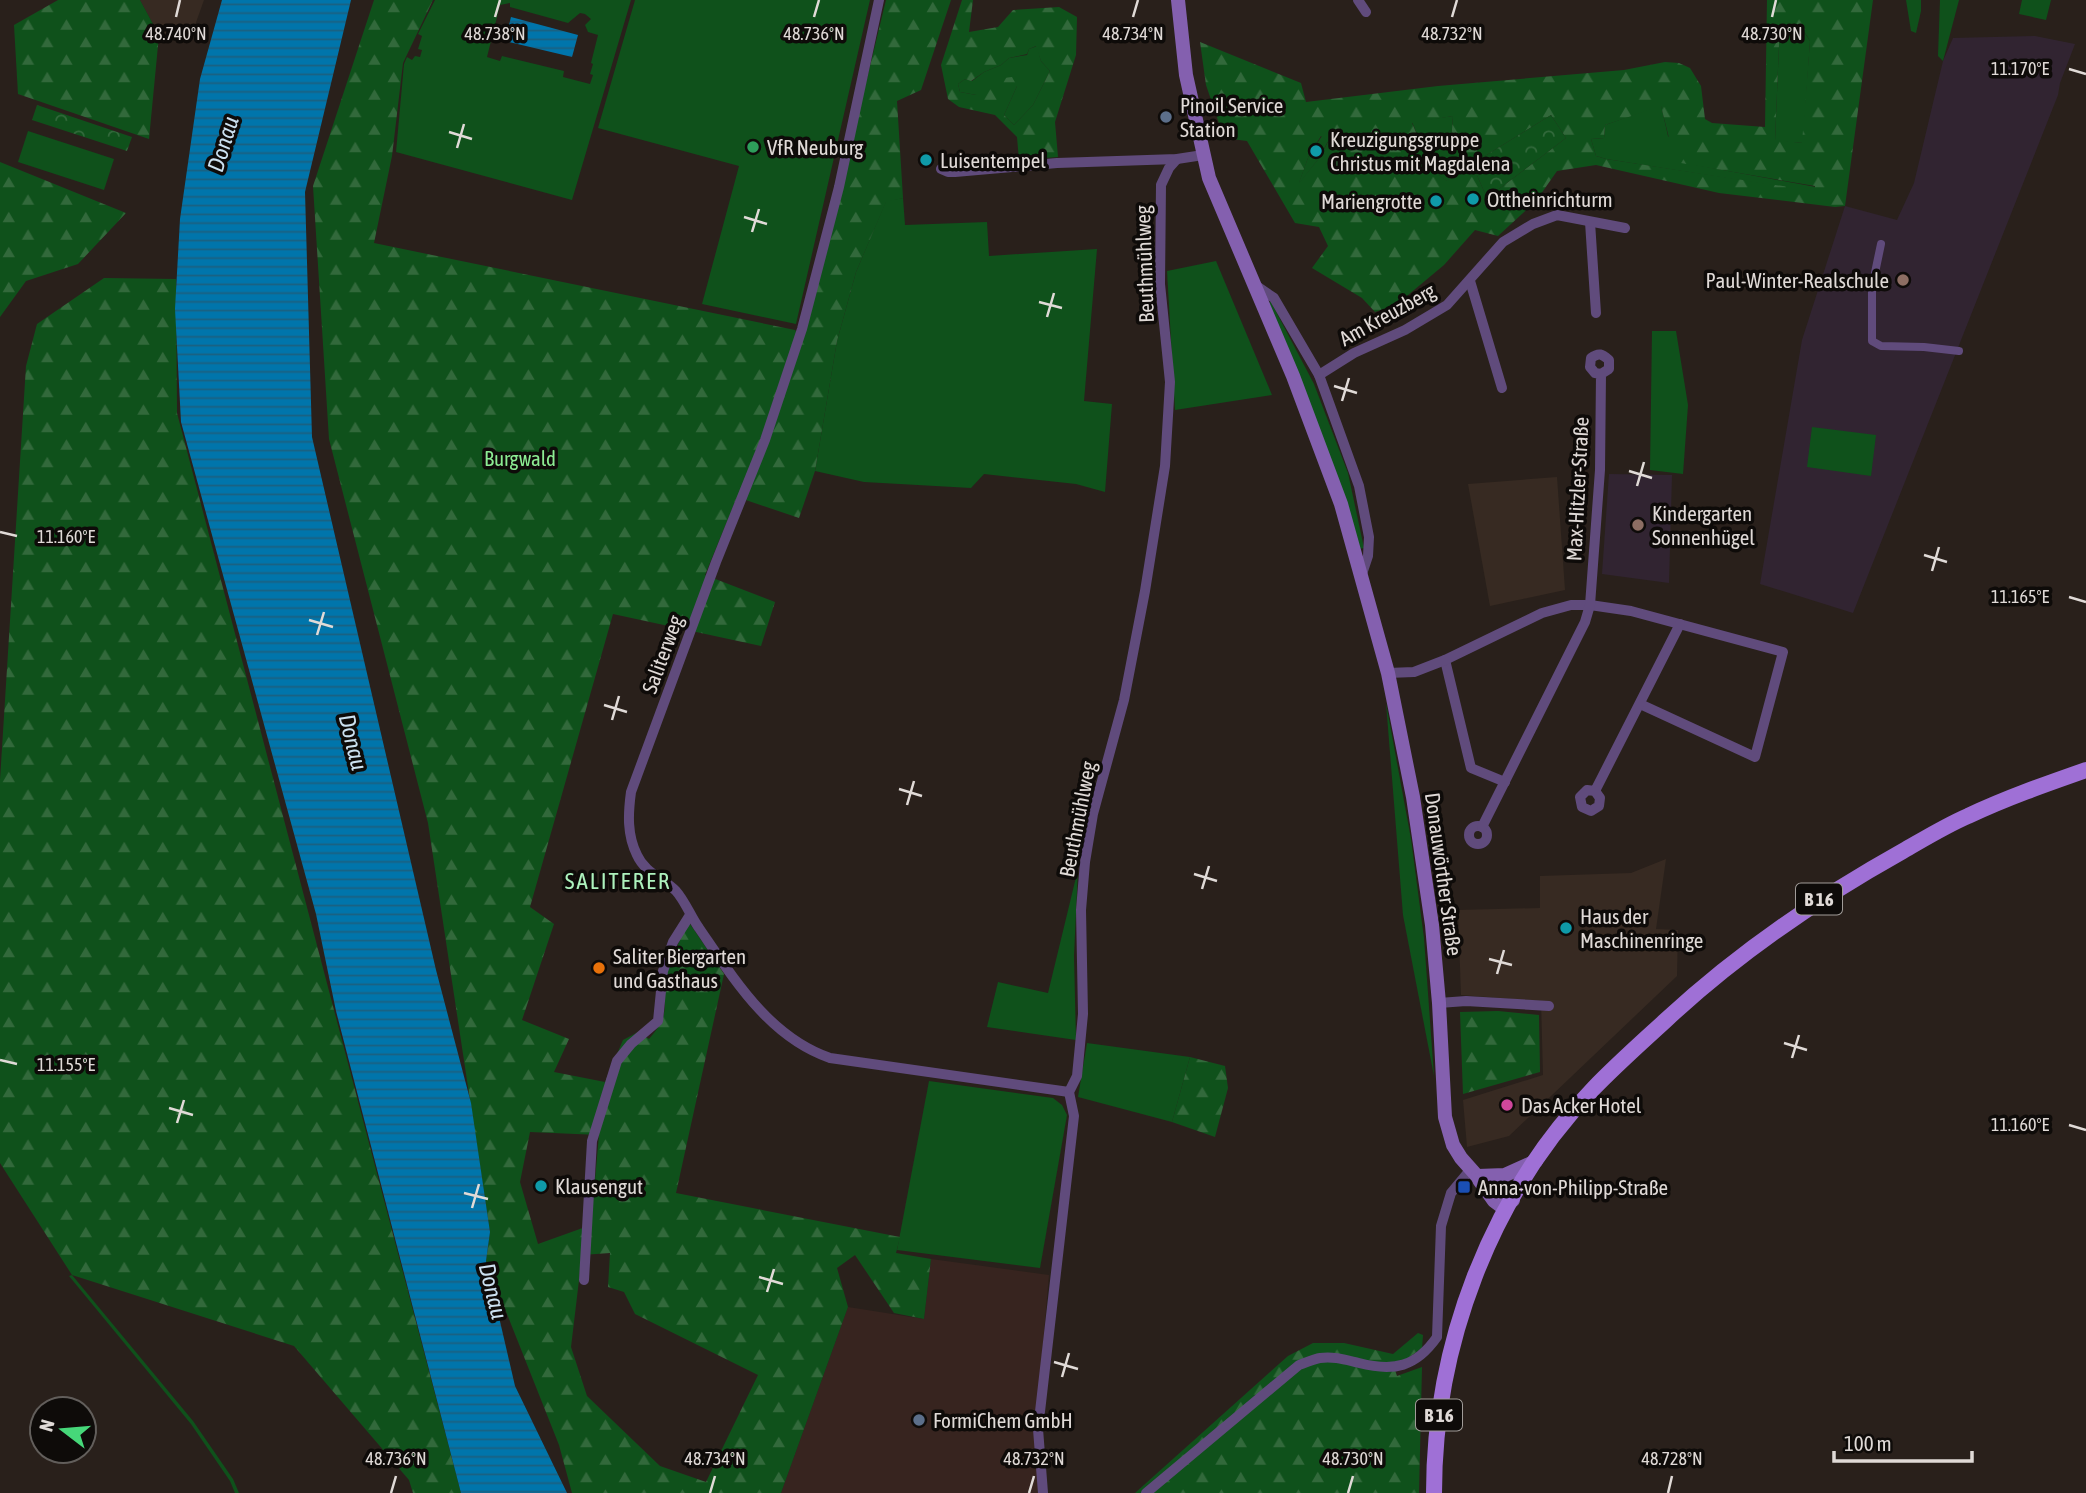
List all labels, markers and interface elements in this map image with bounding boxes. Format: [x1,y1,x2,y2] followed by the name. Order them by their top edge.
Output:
[145,23,207,44] text: 48.740°N
[464,23,526,44] text: 48.738°N
[783,23,845,44] text: 48.736°N
[1102,23,1164,44] text: 48.734°N
[1421,23,1483,44] text: 48.732°N
[1741,23,1803,44] text: 48.730°N
[1991,58,2049,79] text: 11.170°E
[1180,93,1283,141] place label: Pinoil Service Station
[1158,109,1174,125] marker: Pinoil Service Station
[202,113,244,175] water label: Donau
[1330,127,1510,175] place label: Kreuzigungsgruppe Christus mit Magdalena
[767,135,863,159] place label: VfR Neuburg
[745,139,761,155] marker: VfR Neuburg
[1308,143,1324,159] marker: Kreuzigungsgruppe Christus mit Magdalena
[940,148,1046,172] place label: Luisentempel
[918,152,934,168] marker: Luisentempel
[1487,187,1613,211] place label: Ottheinrichturm
[1321,189,1422,213] place label: Mariengrotte
[1465,191,1481,207] marker: Ottheinrichturm
[1428,193,1444,209] marker: Mariengrotte
[1130,205,1158,323] street label: Beuthmühlweg
[1706,268,1889,292] place label: Paul-Winter-Realschule
[1895,272,1911,288] marker: Paul-Winter-Realschule
[1335,278,1439,350] street label: Am Kreuzberg
[1561,416,1593,562] street label: Max-Hitzler-Straße
[484,446,556,470] park label: Burgwald
[1652,501,1755,549] place label: Kindergarten Sonnenhügel
[1630,517,1646,533] marker: Kindergarten Sonnenhügel
[37,526,95,547] text: 11.160°E
[1991,586,2049,607] text: 11.165°E
[637,612,687,696] street label: Saliterweg
[334,711,372,773] water label: Donau
[1054,759,1100,879] street label: Beuthmühlweg
[1421,791,1467,957] street label: Donauwörther Straße
[565,868,671,894] district label: SALITERER
[1796,884,1842,914] road number: B 16
[1580,904,1703,952] place label: Haus der Maschinenringe
[1558,920,1574,936] marker: Haus der Maschinenringe
[613,944,746,992] place label: Saliter Biergarten und Gasthaus
[591,960,607,976] marker: Saliter Biergarten und Gasthaus
[37,1054,95,1075] text: 11.155°E
[1521,1093,1642,1117] place label: Das Acker Hotel
[1499,1097,1515,1113] marker: Das Acker Hotel
[1991,1114,2049,1135] text: 11.160°E
[555,1174,643,1198] place label: Klausengut
[1478,1175,1668,1199] place label: Anna-von-Philipp-Straße
[533,1178,549,1194] marker: Klausengut
[1456,1179,1472,1195] marker: Anna-von-Philipp-Straße
[474,1260,512,1322] water label: Donau
[28,1395,98,1465] north arrow
[1416,1400,1462,1430] road number: B 16
[933,1408,1073,1432] place label: FormiChem GmbH
[911,1412,927,1428] marker: FormiChem GmbH
[35,1417,59,1434] text: N
[1834,1420,1972,1464] scale bar
[1844,1431,1892,1455] text: 100 m
[365,1448,427,1469] text: 48.736°N
[684,1448,746,1469] text: 48.734°N
[1003,1448,1065,1469] text: 48.732°N
[1322,1448,1384,1469] text: 48.730°N
[1641,1448,1703,1469] text: 48.728°N

